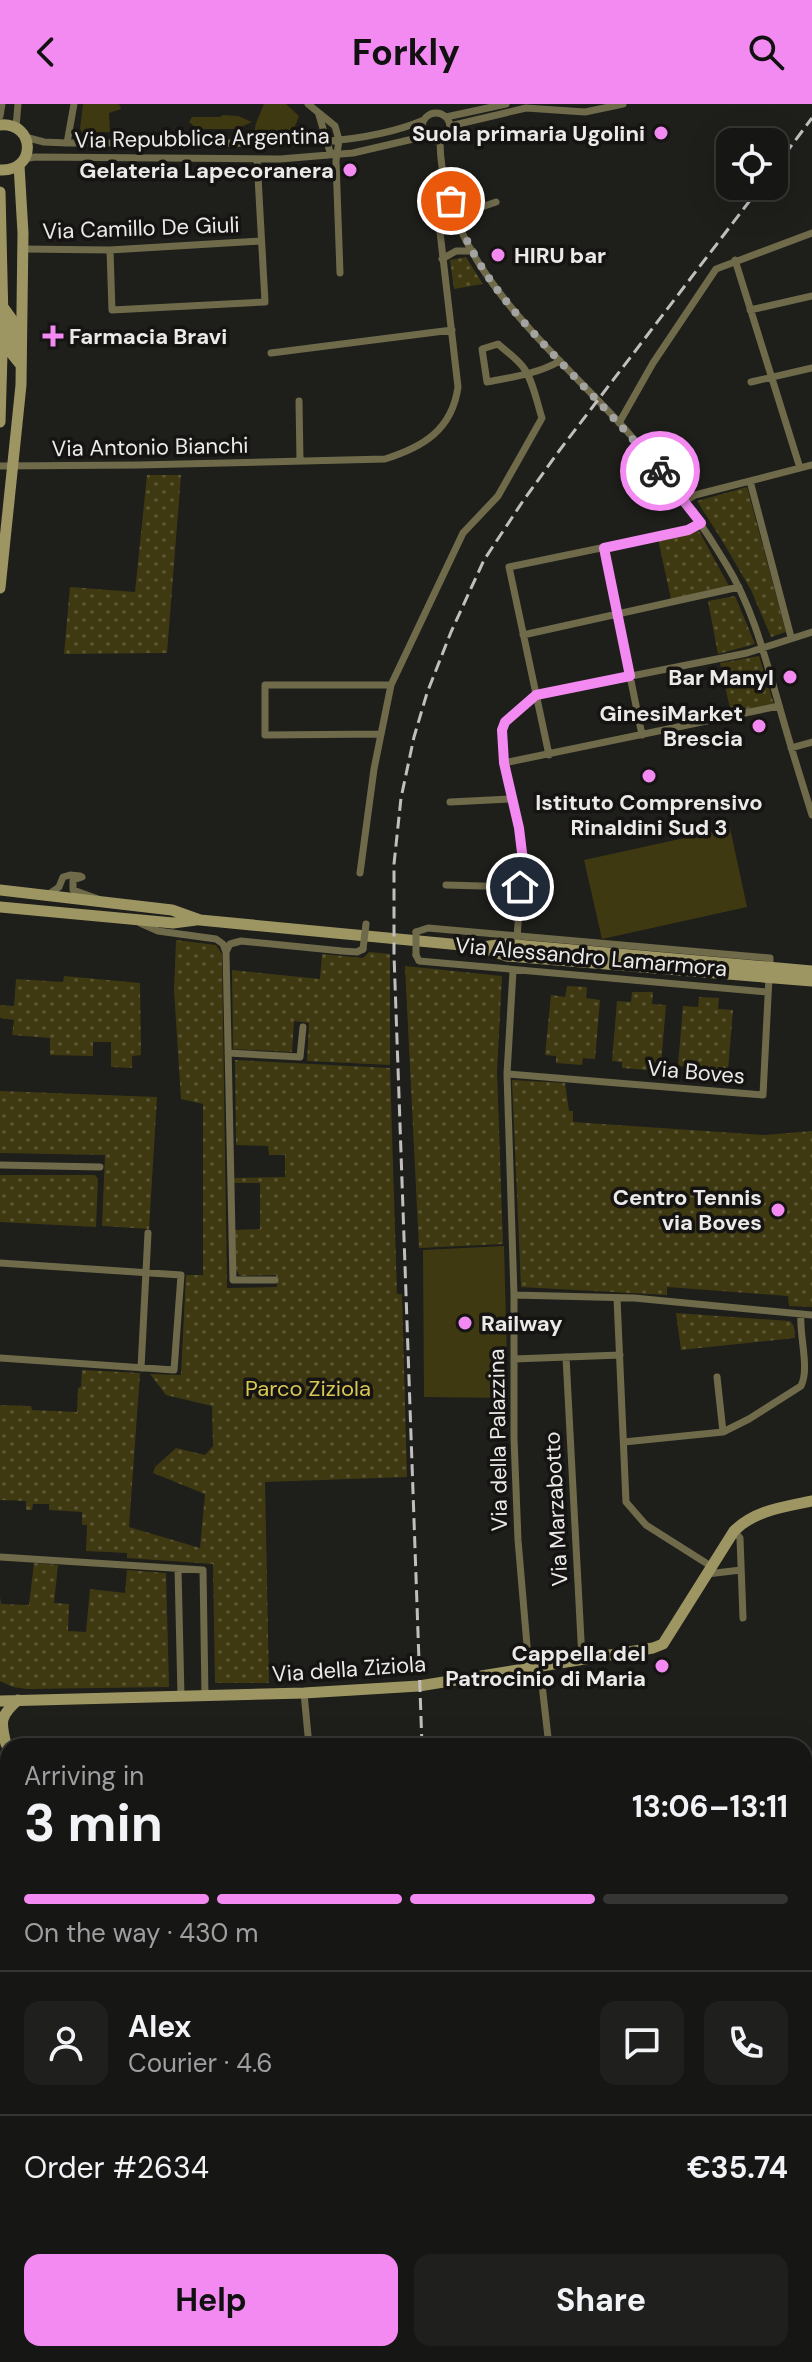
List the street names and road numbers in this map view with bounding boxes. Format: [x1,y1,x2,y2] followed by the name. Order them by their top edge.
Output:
[74,121,330,155] street label: Via Repubblica Argentina
[42,210,240,246] street label: Via Camillo De Giuli
[51,431,249,463] street label: Via Antonio Bianchi
[454,931,728,983] street label: Via Alessandro Lamarmora
[646,1053,746,1091] street label: Via Boves
[482,1348,514,1532] street label: Via della Palazzina
[537,1431,575,1587] street label: Via Marzabotto
[271,1649,427,1689] street label: Via della Ziziola

